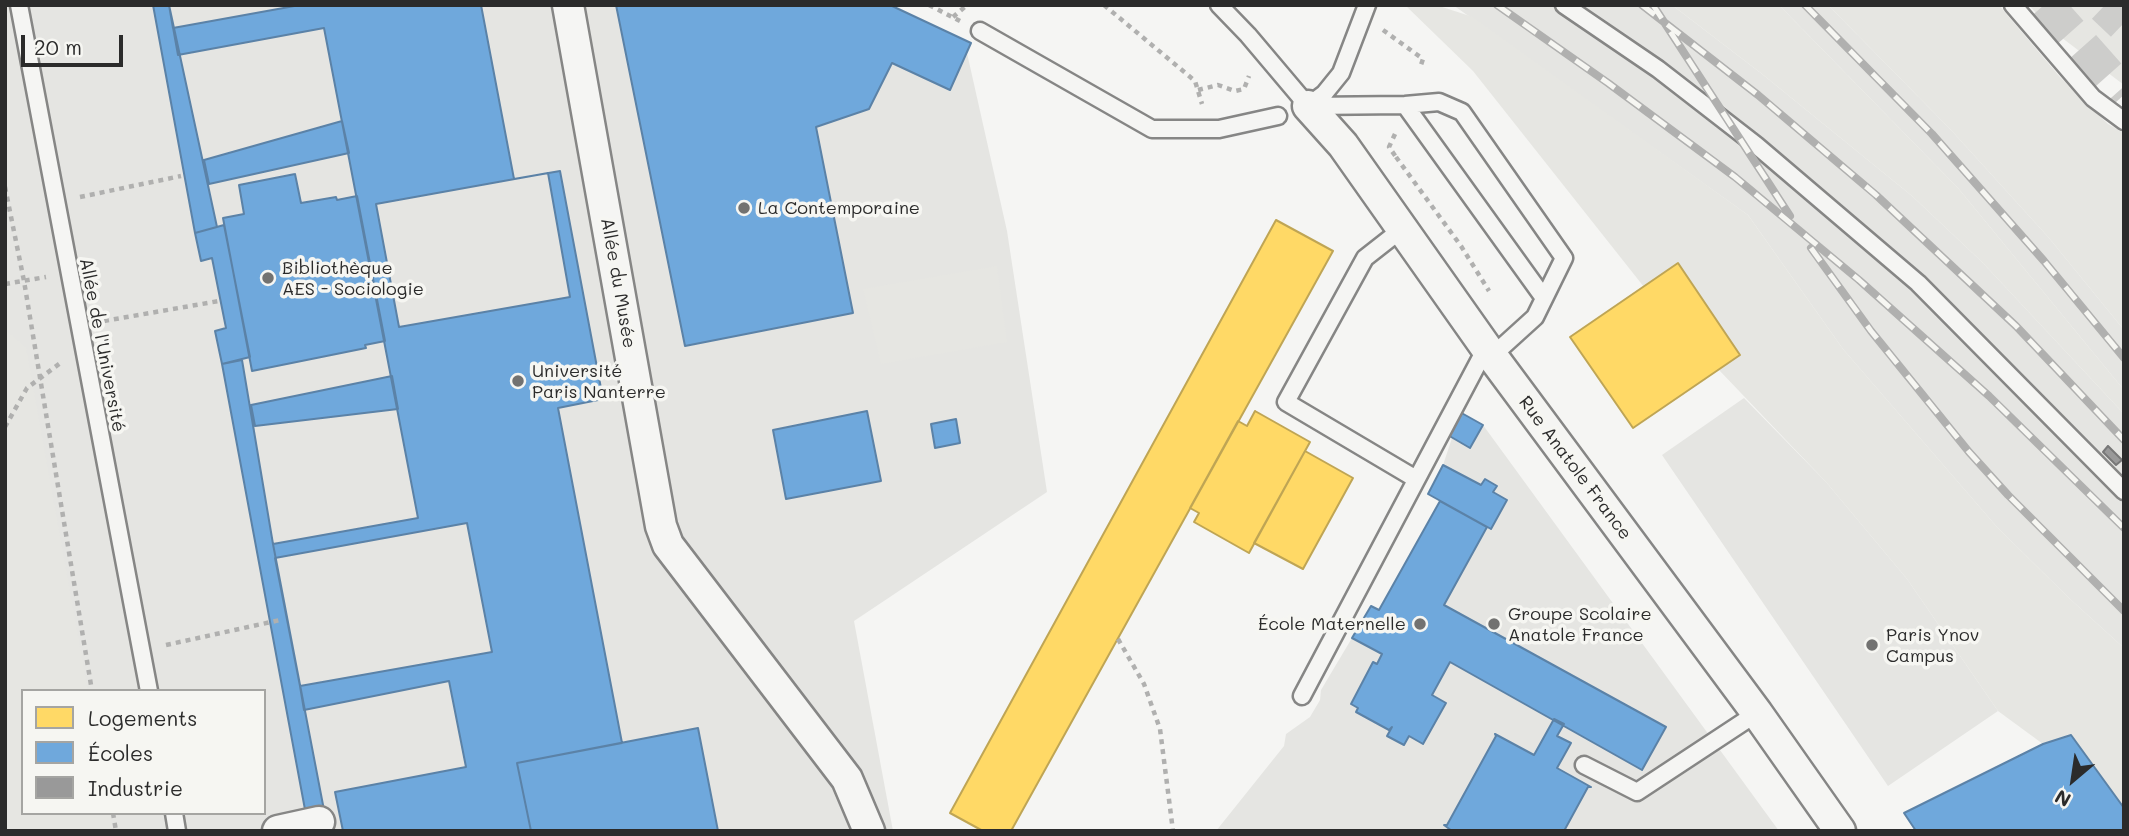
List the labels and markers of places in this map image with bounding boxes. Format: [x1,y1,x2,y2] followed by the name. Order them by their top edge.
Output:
[758,197,920,219] place label: La Contemporaine
[736,200,752,216] marker: La Contemporaine
[282,257,424,300] place label: Bibliothèque AES - Sociologie
[260,270,276,286] marker: Bibliothèque AES - Sociologie
[532,360,666,402] place label: Université Paris Nanterre
[510,373,526,389] marker: Université Paris Nanterre
[1508,603,1652,646] place label: Groupe Scolaire Anatole France
[1258,613,1406,635] place label: École Maternelle
[1412,616,1428,632] marker: École Maternelle
[1486,616,1502,632] marker: Groupe Scolaire Anatole France
[1886,624,1979,666] place label: Paris Ynov Campus
[1864,637,1880,653] marker: Paris Ynov Campus

